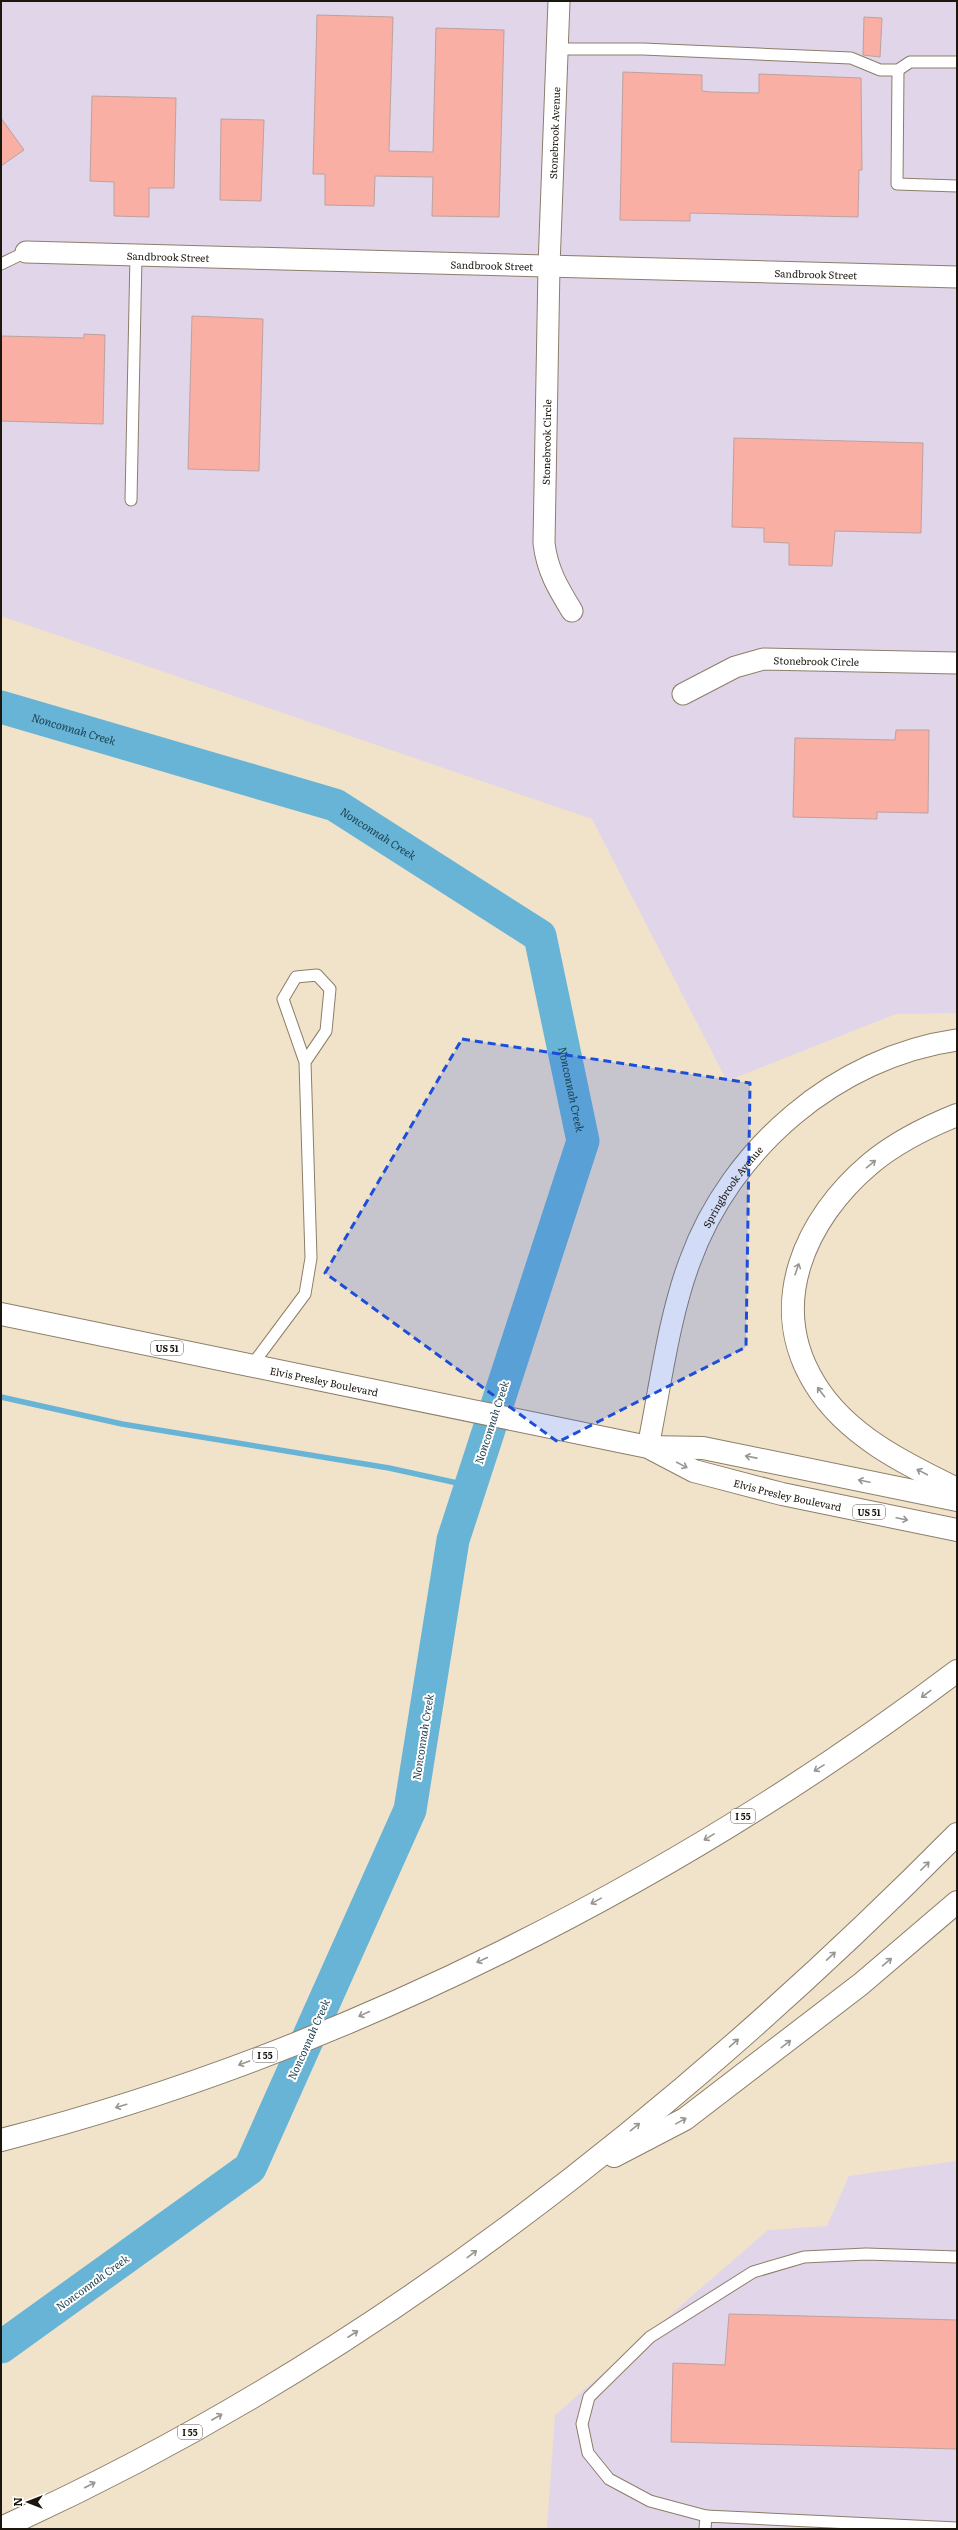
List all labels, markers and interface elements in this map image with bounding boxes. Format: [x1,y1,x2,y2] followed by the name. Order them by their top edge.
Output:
[545,87,563,179] street label: Stonebrook Avenue
[126,247,210,264] street label: Sandbrook Street
[450,256,533,273] street label: Sandbrook Street
[774,265,857,282] street label: Sandbrook Street
[538,399,554,485] street label: Stonebrook Circle
[773,652,859,668] street label: Stonebrook Circle
[30,708,118,748] water label: Nonconnah Creek
[338,803,420,863] water label: Nonconnah Creek
[555,1045,589,1134] water label: Nonconnah Creek
[698,1142,766,1230] street label: Springbrook Avenue
[866,1160,877,1168] one-way arrow
[794,1263,802,1275] one-way arrow
[151,1341,183,1355] road number: US 51
[269,1362,380,1399] street label: Elvis Presley Boulevard
[470,1378,512,1466] water label: Nonconnah Creek
[817,1387,825,1398] one-way arrow
[745,1453,758,1461] one-way arrow
[676,1461,688,1469] one-way arrow
[916,1468,928,1475] one-way arrow
[732,1474,843,1514] street label: Elvis Presley Boulevard
[858,1476,871,1484] one-way arrow
[853,1505,885,1519] road number: US 51
[895,1515,908,1523] one-way arrow
[920,1690,931,1699] one-way arrow
[407,1693,437,1781] water label: Nonconnah Creek
[814,1764,825,1772] one-way arrow
[731,1809,755,1823] road number: I 55
[703,1833,715,1841] one-way arrow
[920,1861,930,1871] one-way arrow
[590,1898,602,1906] one-way arrow
[826,1951,836,1961] one-way arrow
[477,1957,489,1964] one-way arrow
[882,1958,892,1967] one-way arrow
[283,1996,333,2082] water label: Nonconnah Creek
[359,2011,371,2018] one-way arrow
[729,2038,739,2047] one-way arrow
[780,2039,791,2048] one-way arrow
[253,2048,277,2062] road number: I 55
[238,2060,251,2067] one-way arrow
[115,2103,128,2110] one-way arrow
[675,2116,687,2124] one-way arrow
[629,2122,640,2131] one-way arrow
[52,2250,132,2314] water label: Nonconnah Creek
[467,2250,478,2258] one-way arrow
[347,2330,358,2338] one-way arrow
[211,2413,223,2421] one-way arrow
[178,2425,202,2439] road number: I 55
[84,2481,96,2488] one-way arrow
[8,2482,48,2522] north arrow
[9,2497,25,2507] text: N

